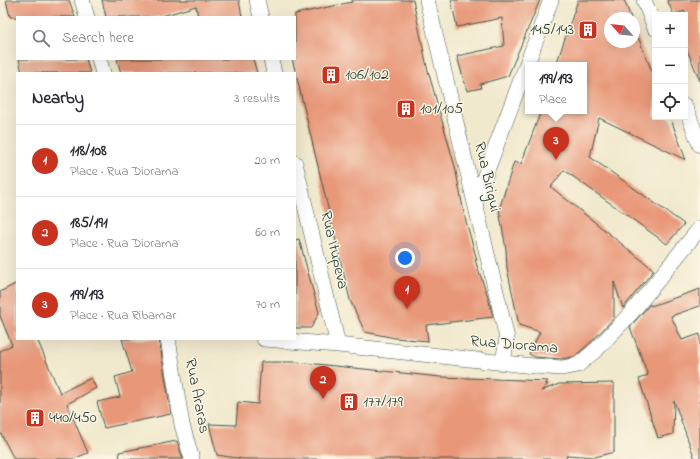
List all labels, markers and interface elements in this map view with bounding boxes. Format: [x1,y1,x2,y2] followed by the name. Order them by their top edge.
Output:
[604,12,640,48] north arrow
[652,12,688,120] map controls
[652,12,688,48] button: +
[16,16,296,60] search box
[530,18,574,42] place label: 145/143
[577,19,599,41] building icon: 145/143
[30,27,52,49] icon: search
[62,27,134,49] text: Search here
[652,48,688,84] button: −
[525,62,587,114] popup
[345,63,389,87] place label: 106/102
[320,64,342,86] building icon: 106/102
[539,68,573,90] text: 199/193
[652,84,688,120] button: locate
[32,86,84,111] text: Nearby
[234,89,280,108] text: 3 results
[539,90,567,109] text: Place
[420,97,463,121] place label: 101/105
[395,98,417,120] building icon: 101/105
[543,127,569,160] pin: 3
[70,140,107,162] text: 118/108
[467,140,507,215] street label: Rua Birigui
[43,151,47,170] text: 1
[255,151,280,170] text: 20 m
[70,162,178,181] text: Place · Rua Diorama
[313,209,355,291] street label: Rua Itupeva
[70,212,108,234] text: 185/191
[42,223,48,242] text: 2
[255,223,280,242] text: 60 m
[70,234,178,253] text: Place · Rua Diorama
[395,248,415,268] your location
[394,276,420,309] pin: 1
[70,284,104,306] text: 199/193
[42,295,48,314] text: 3
[256,295,280,314] text: 70 m
[70,306,176,325] text: Place · Rua Ribamar
[469,329,559,361] street label: Rua Diorama
[178,357,216,435] street label: Rua Araras
[310,366,336,399] pin: 2
[363,390,403,414] place label: 177/179
[338,391,360,413] building icon: 177/179
[49,406,97,430] place label: 440/450
[24,407,46,429] building icon: 440/450

